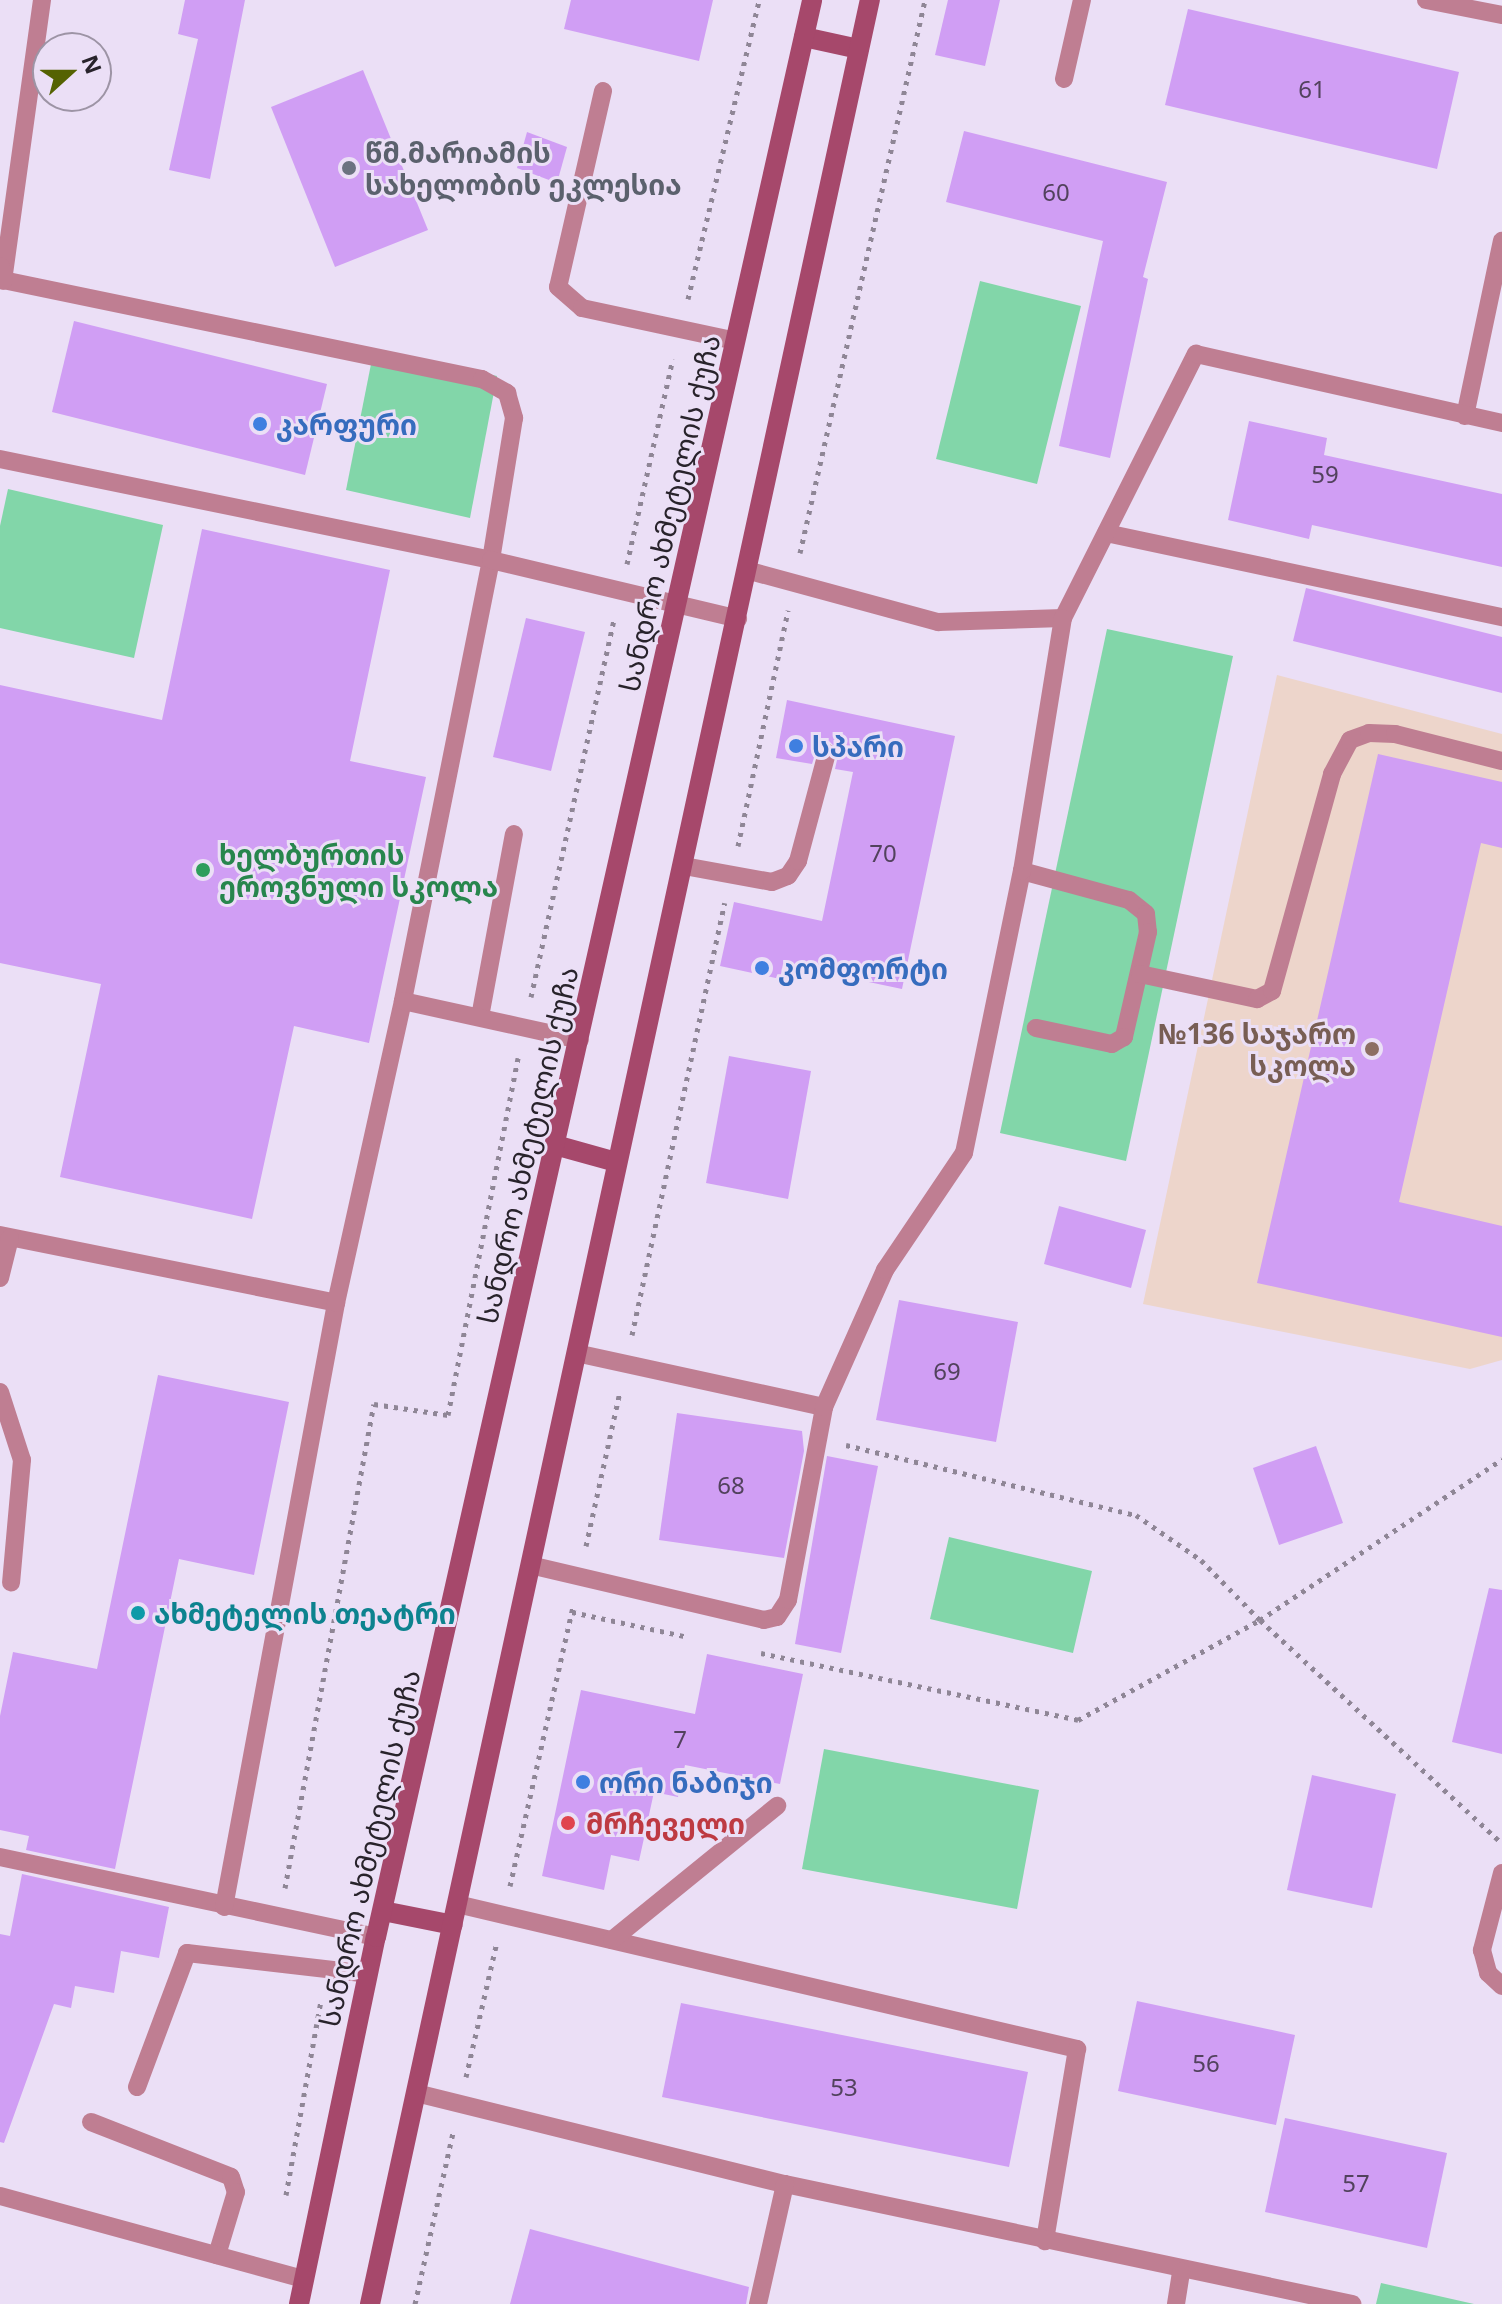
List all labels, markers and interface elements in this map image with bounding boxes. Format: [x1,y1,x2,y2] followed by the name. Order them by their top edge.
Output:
[32,32,112,112] north arrow
[75,50,110,78] text: N
[1298,75,1326,103] house number: 61
[365,135,682,201] place label: წმ.მარიამის სახელობის ეკლესია
[340,159,358,177] marker: წმ.მარიამის სახელობის ეკლესია
[1042,178,1070,206] house number: 60
[612,331,726,695] street label: სანდრო ახმეტელის ქუჩა
[276,407,417,441] place label: კარფური
[251,415,269,433] marker: კარფური
[1311,460,1339,488] house number: 59
[812,729,904,763] place label: სპარი
[787,737,805,755] marker: სპარი
[219,837,498,903] place label: ხელბურთის ეროვნული სკოლა
[869,839,897,867] house number: 70
[194,861,212,879] marker: ხელბურთის ეროვნული სკოლა
[778,951,948,985] place label: კომფორტი
[753,959,771,977] marker: კომფორტი
[470,963,584,1327] street label: სანდრო ახმეტელის ქუჩა
[1158,1016,1356,1082] place label: №136 საჯარო სკოლა
[1363,1040,1381,1058] marker: №136 საჯარო სკოლა
[933,1357,961,1385] house number: 69
[717,1471,745,1499] house number: 68
[154,1596,456,1630] place label: ახმეტელის თეატრი
[129,1604,147,1622] marker: ახმეტელის თეატრი
[312,1666,426,2030] street label: სანდრო ახმეტელის ქუჩა
[673,1725,687,1753] house number: 7
[599,1765,773,1799] place label: ორი ნაბიჯი
[574,1773,592,1791] marker: ორი ნაბიჯი
[586,1806,745,1840] place label: მრჩეველი
[557,1812,579,1834] marker: მრჩეველი
[1192,2049,1220,2077] house number: 56
[830,2073,858,2101] house number: 53
[1342,2169,1370,2197] house number: 57

